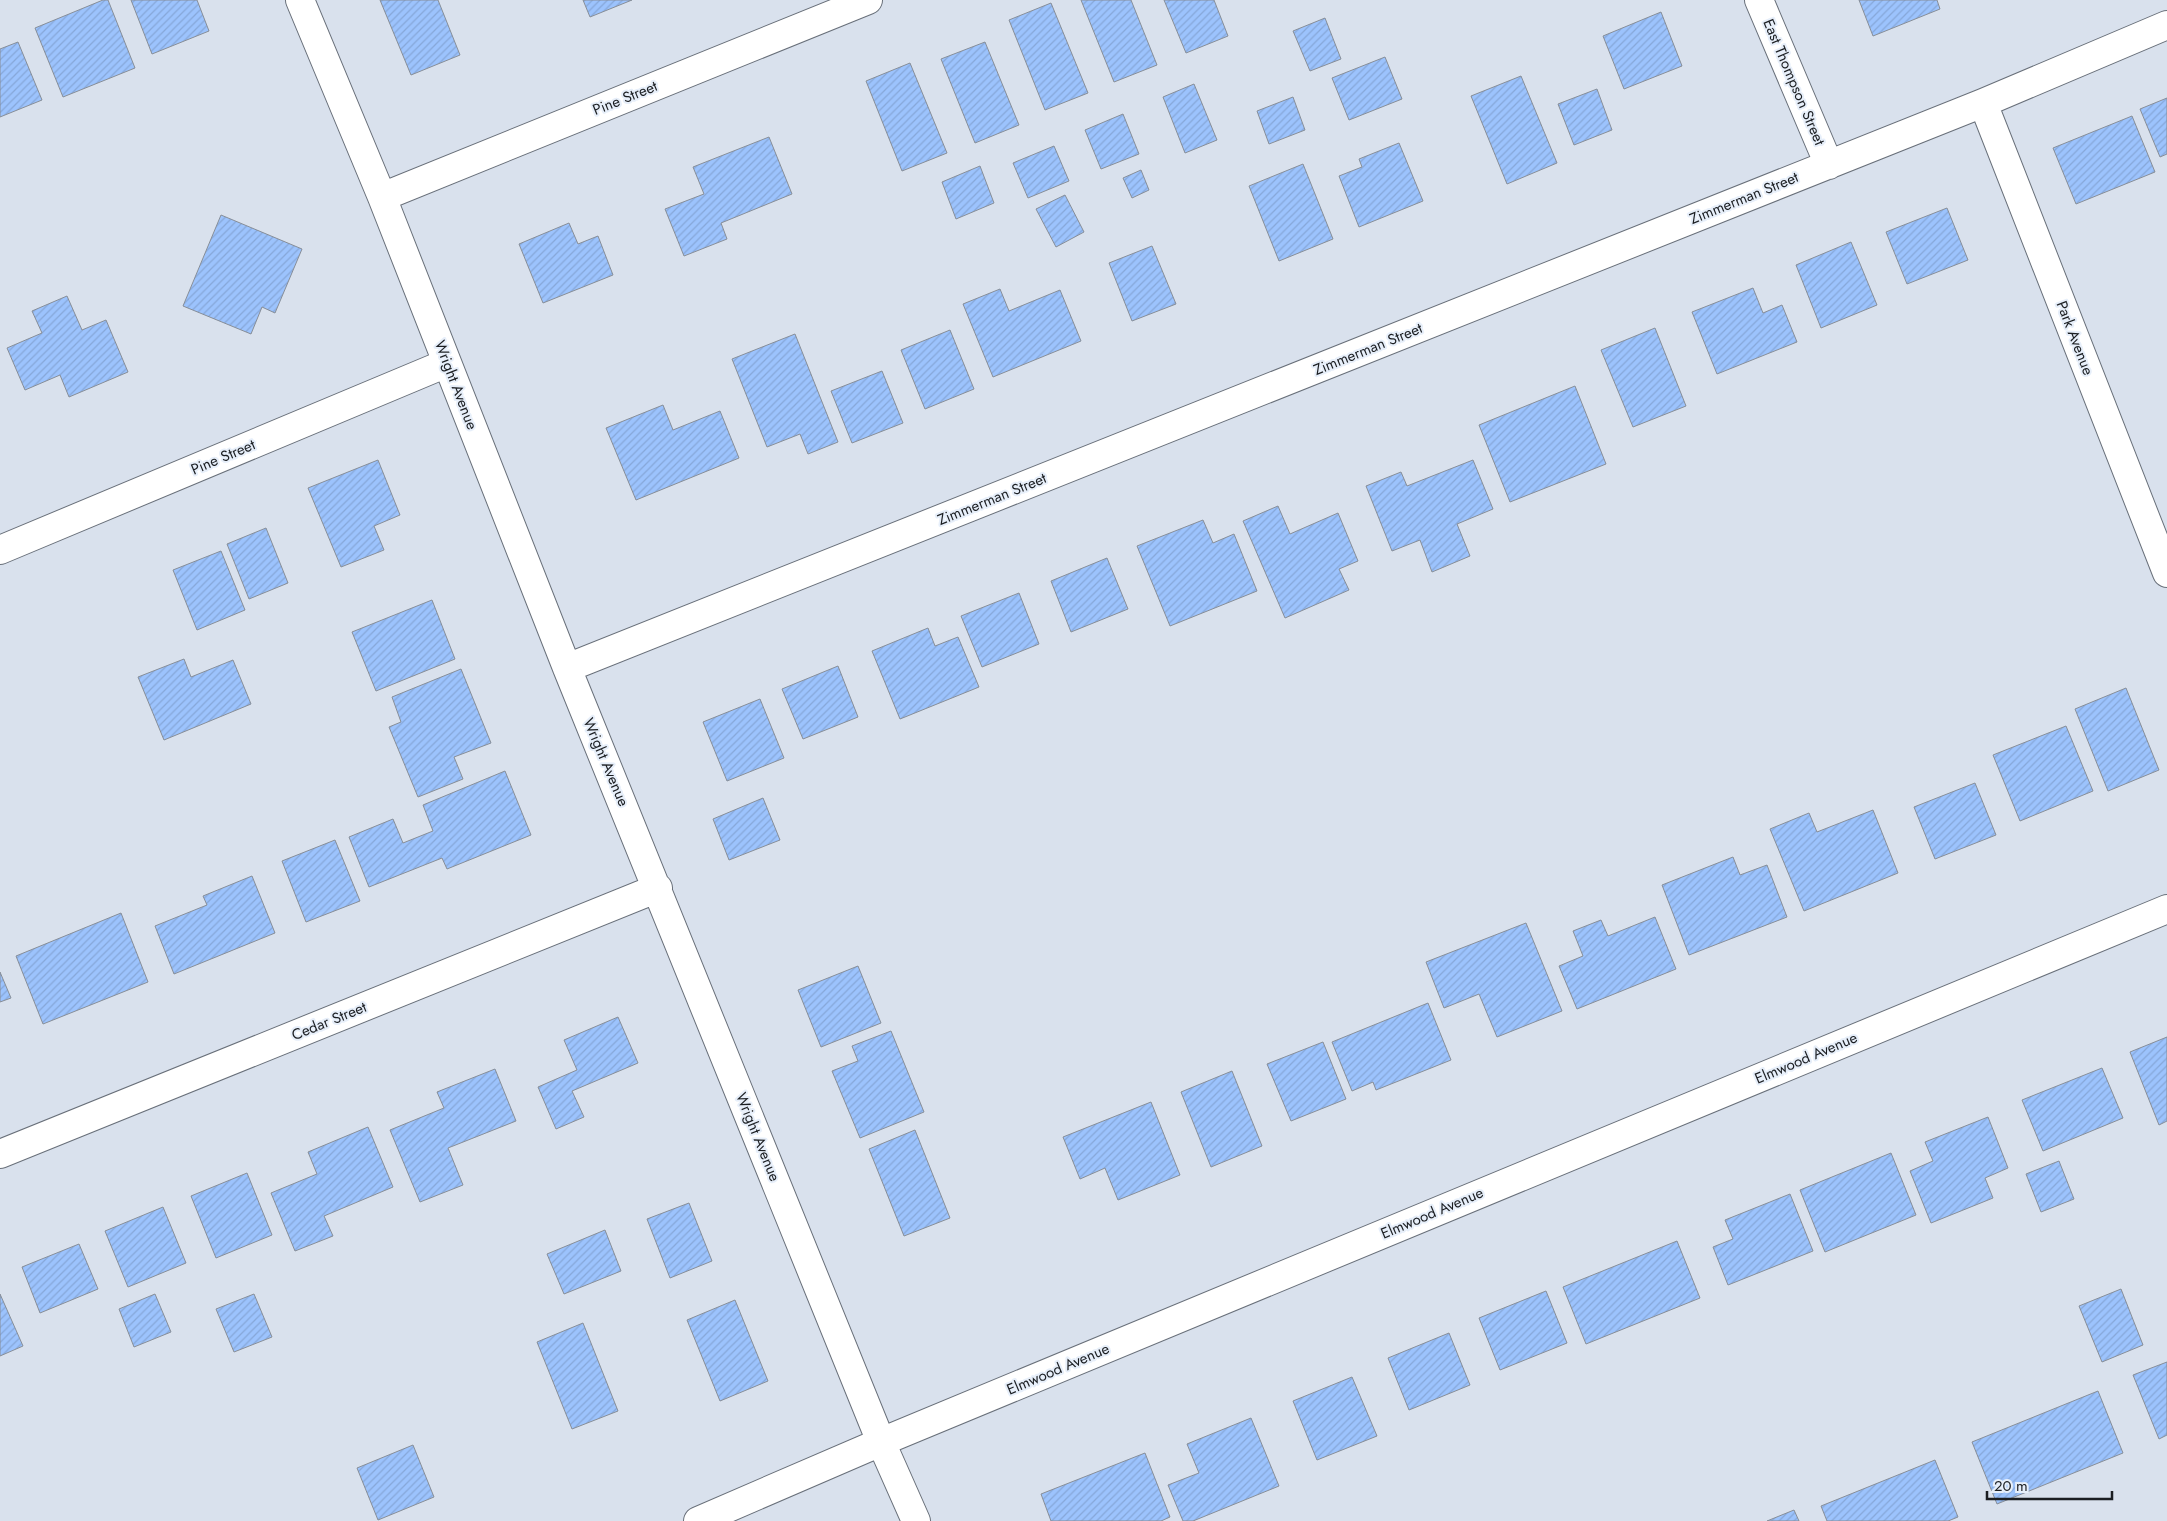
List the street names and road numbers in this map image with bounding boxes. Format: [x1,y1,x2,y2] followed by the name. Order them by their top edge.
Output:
[1757,15,1831,149] street label: East Thompson Street
[589,75,661,121] street label: Pine Street
[1686,166,1802,230] street label: Zimmerman Street
[2051,298,2099,379] street label: Park Avenue
[1310,317,1426,381] street label: Zimmerman Street
[429,337,483,433] street label: Wright Avenue
[187,433,259,480] street label: Pine Street
[934,467,1050,531] street label: Zimmerman Street
[577,714,635,810] street label: Wright Avenue
[288,996,370,1046] street label: Cedar Street
[1751,1026,1861,1090] street label: Elmwood Avenue
[730,1089,786,1185] street label: Wright Avenue
[1377,1181,1487,1245] street label: Elmwood Avenue
[1003,1337,1113,1401] street label: Elmwood Avenue

